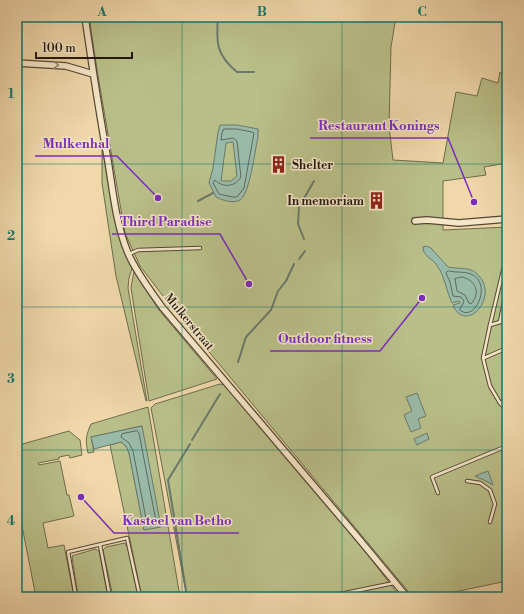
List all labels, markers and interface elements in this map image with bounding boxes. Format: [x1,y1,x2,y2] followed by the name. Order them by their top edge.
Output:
[96,4,107,20] text: A
[257,4,267,20] text: B
[417,4,427,20] text: C
[36,34,132,60] scale bar
[42,41,76,56] text: 100 m
[52,60,59,69] one-way arrow
[8,86,15,102] text: 1
[310,113,448,138] callout: Restaurant Konings
[318,118,440,134] text: Restaurant Konings
[35,131,117,156] callout: Mulkenhal
[43,136,110,152] text: Mulkenhal
[269,155,289,175] building icon: Shelter
[292,158,333,173] place label: Shelter
[367,191,387,211] building icon: In memoriam
[287,194,364,209] place label: In memoriam
[112,209,220,234] callout: Third Paradise
[120,214,212,230] text: Third Paradise
[7,228,15,244] text: 2
[161,291,218,354] street label: Mulkerstraat
[270,326,380,351] callout: Outdoor fitness
[278,331,372,347] text: Outdoor fitness
[7,371,15,387] text: 3
[114,508,239,533] callout: Kasteel van Betho
[7,513,16,529] text: 4
[122,513,232,529] text: Kasteel van Betho

